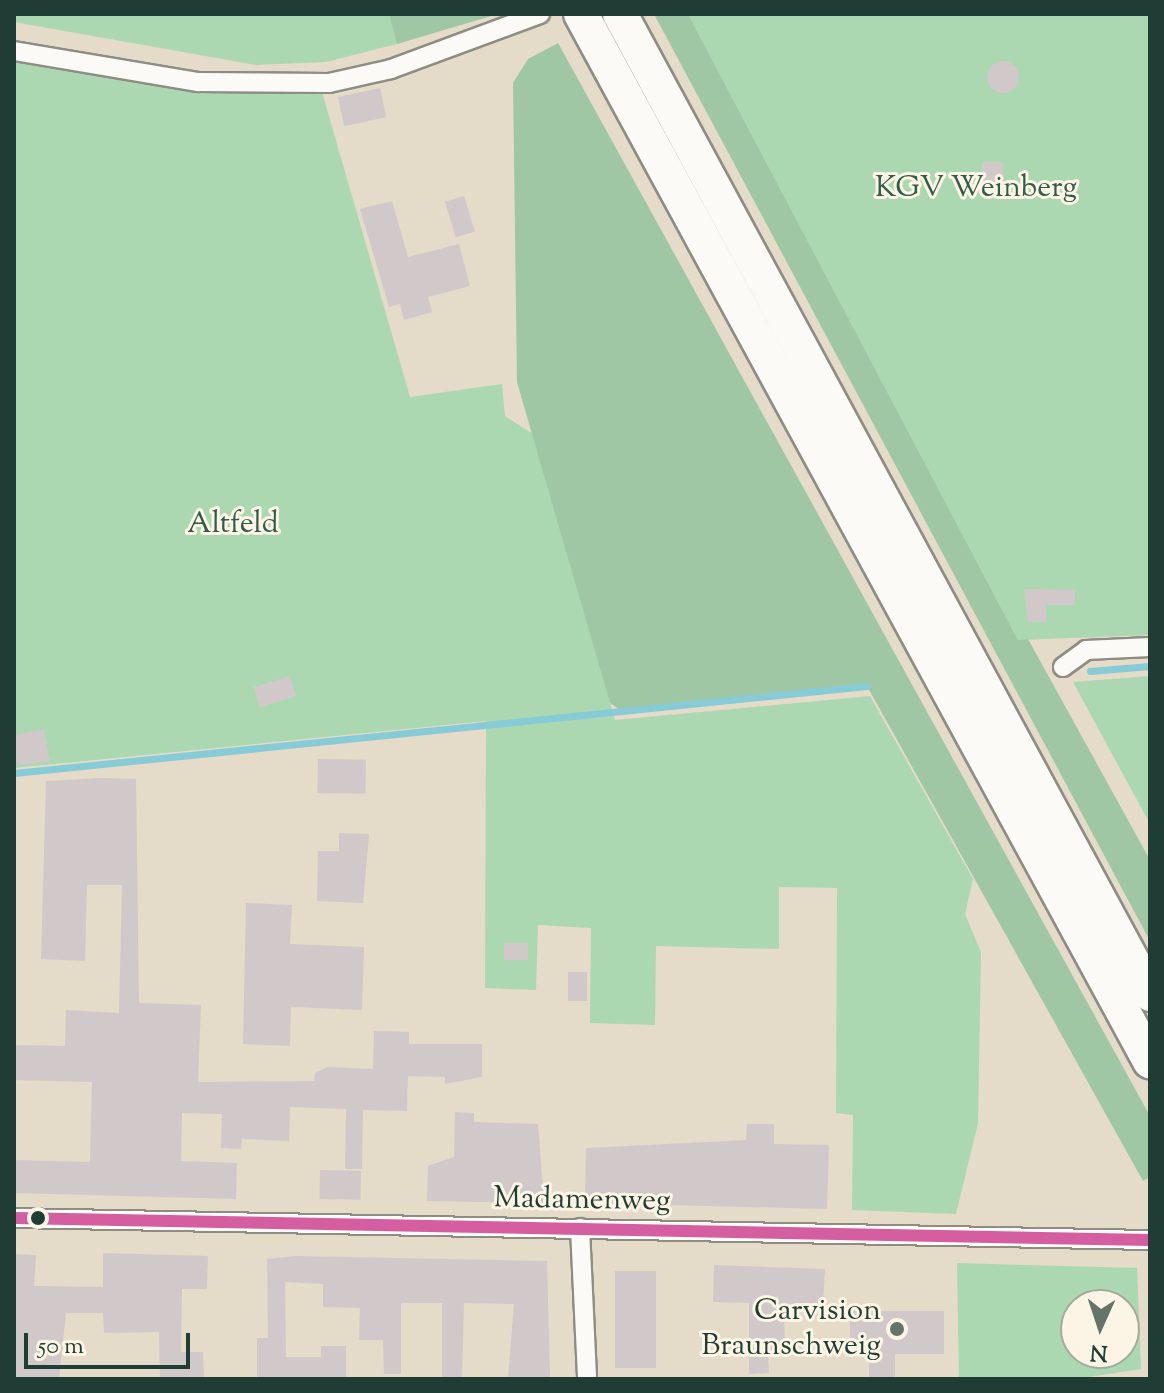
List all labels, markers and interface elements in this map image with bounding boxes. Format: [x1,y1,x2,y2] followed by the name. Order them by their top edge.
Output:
[875,171,1077,207] park label: KGV Weinberg
[187,507,279,543] park label: Altfeld
[493,1181,671,1221] street label: Madamenweg
[30,1210,46,1226] unlabelled marker
[1060,1289,1140,1369] north arrow
[701,1294,881,1364] place label: Carvision Braunschweig
[28,1317,194,1367] scale bar
[888,1320,906,1338] marker: Carvision Braunschweig
[38,1330,84,1364] text: 50 m
[1089,1335,1108,1367] text: N

